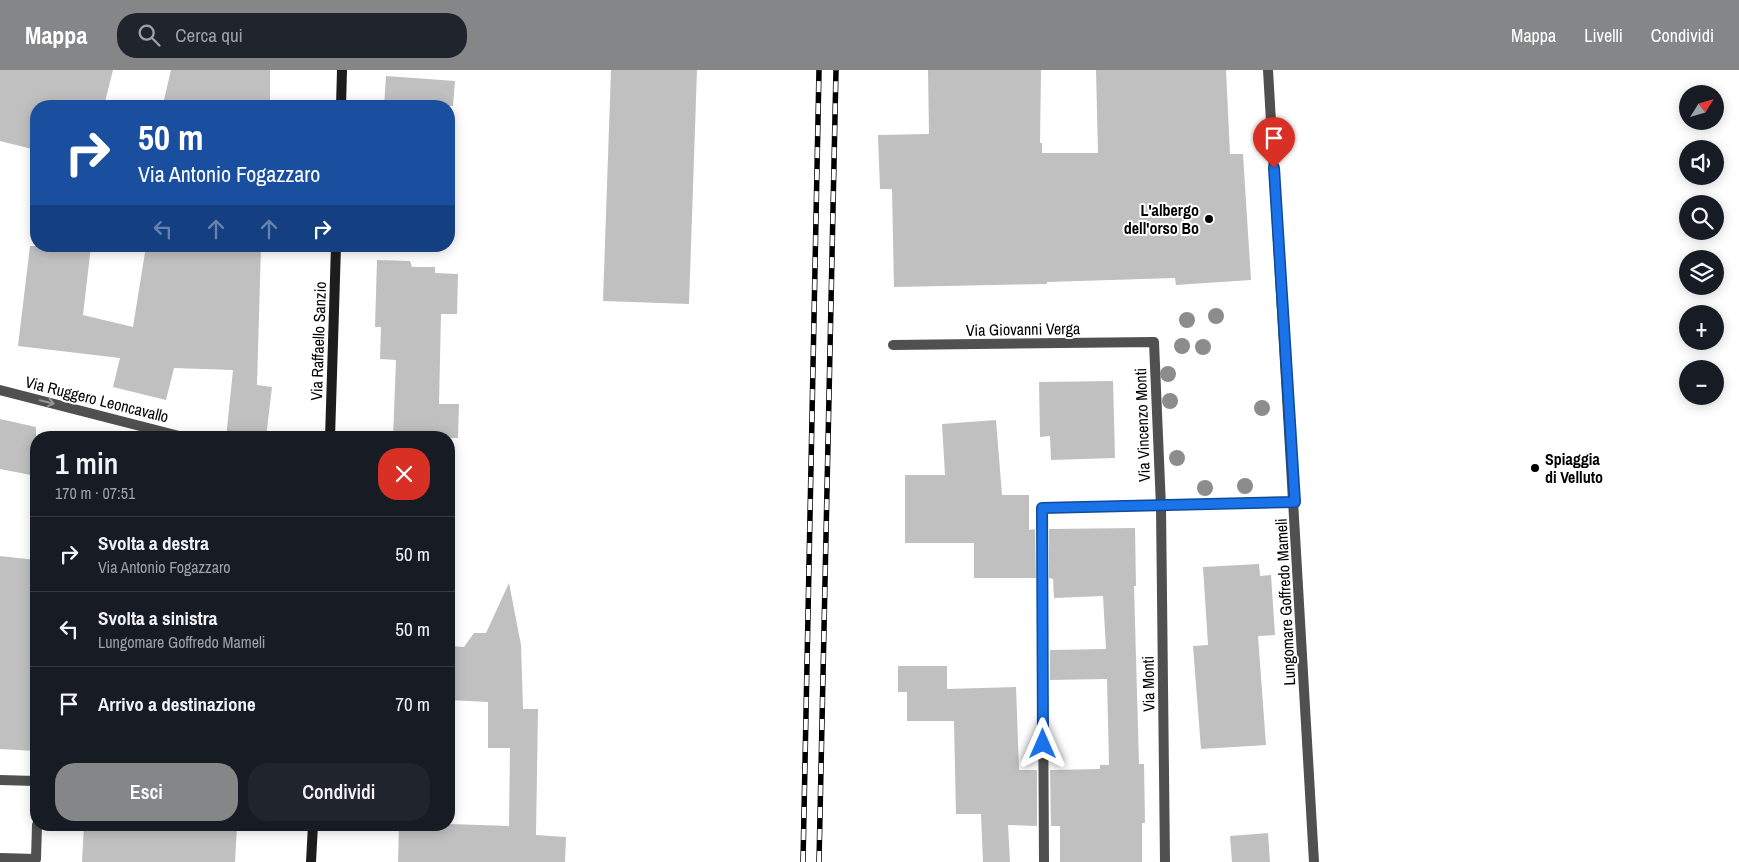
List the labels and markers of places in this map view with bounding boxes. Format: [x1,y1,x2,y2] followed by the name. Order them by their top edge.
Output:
[1253,117,1295,168] pin
[1124,199,1199,239] place label: L'albergo dell'orso Bo
[1203,213,1215,225] marker: L'albergo dell'orso Bo
[1545,448,1603,488] place label: Spiaggia di Velluto
[1529,462,1541,474] marker: Spiaggia di Velluto

